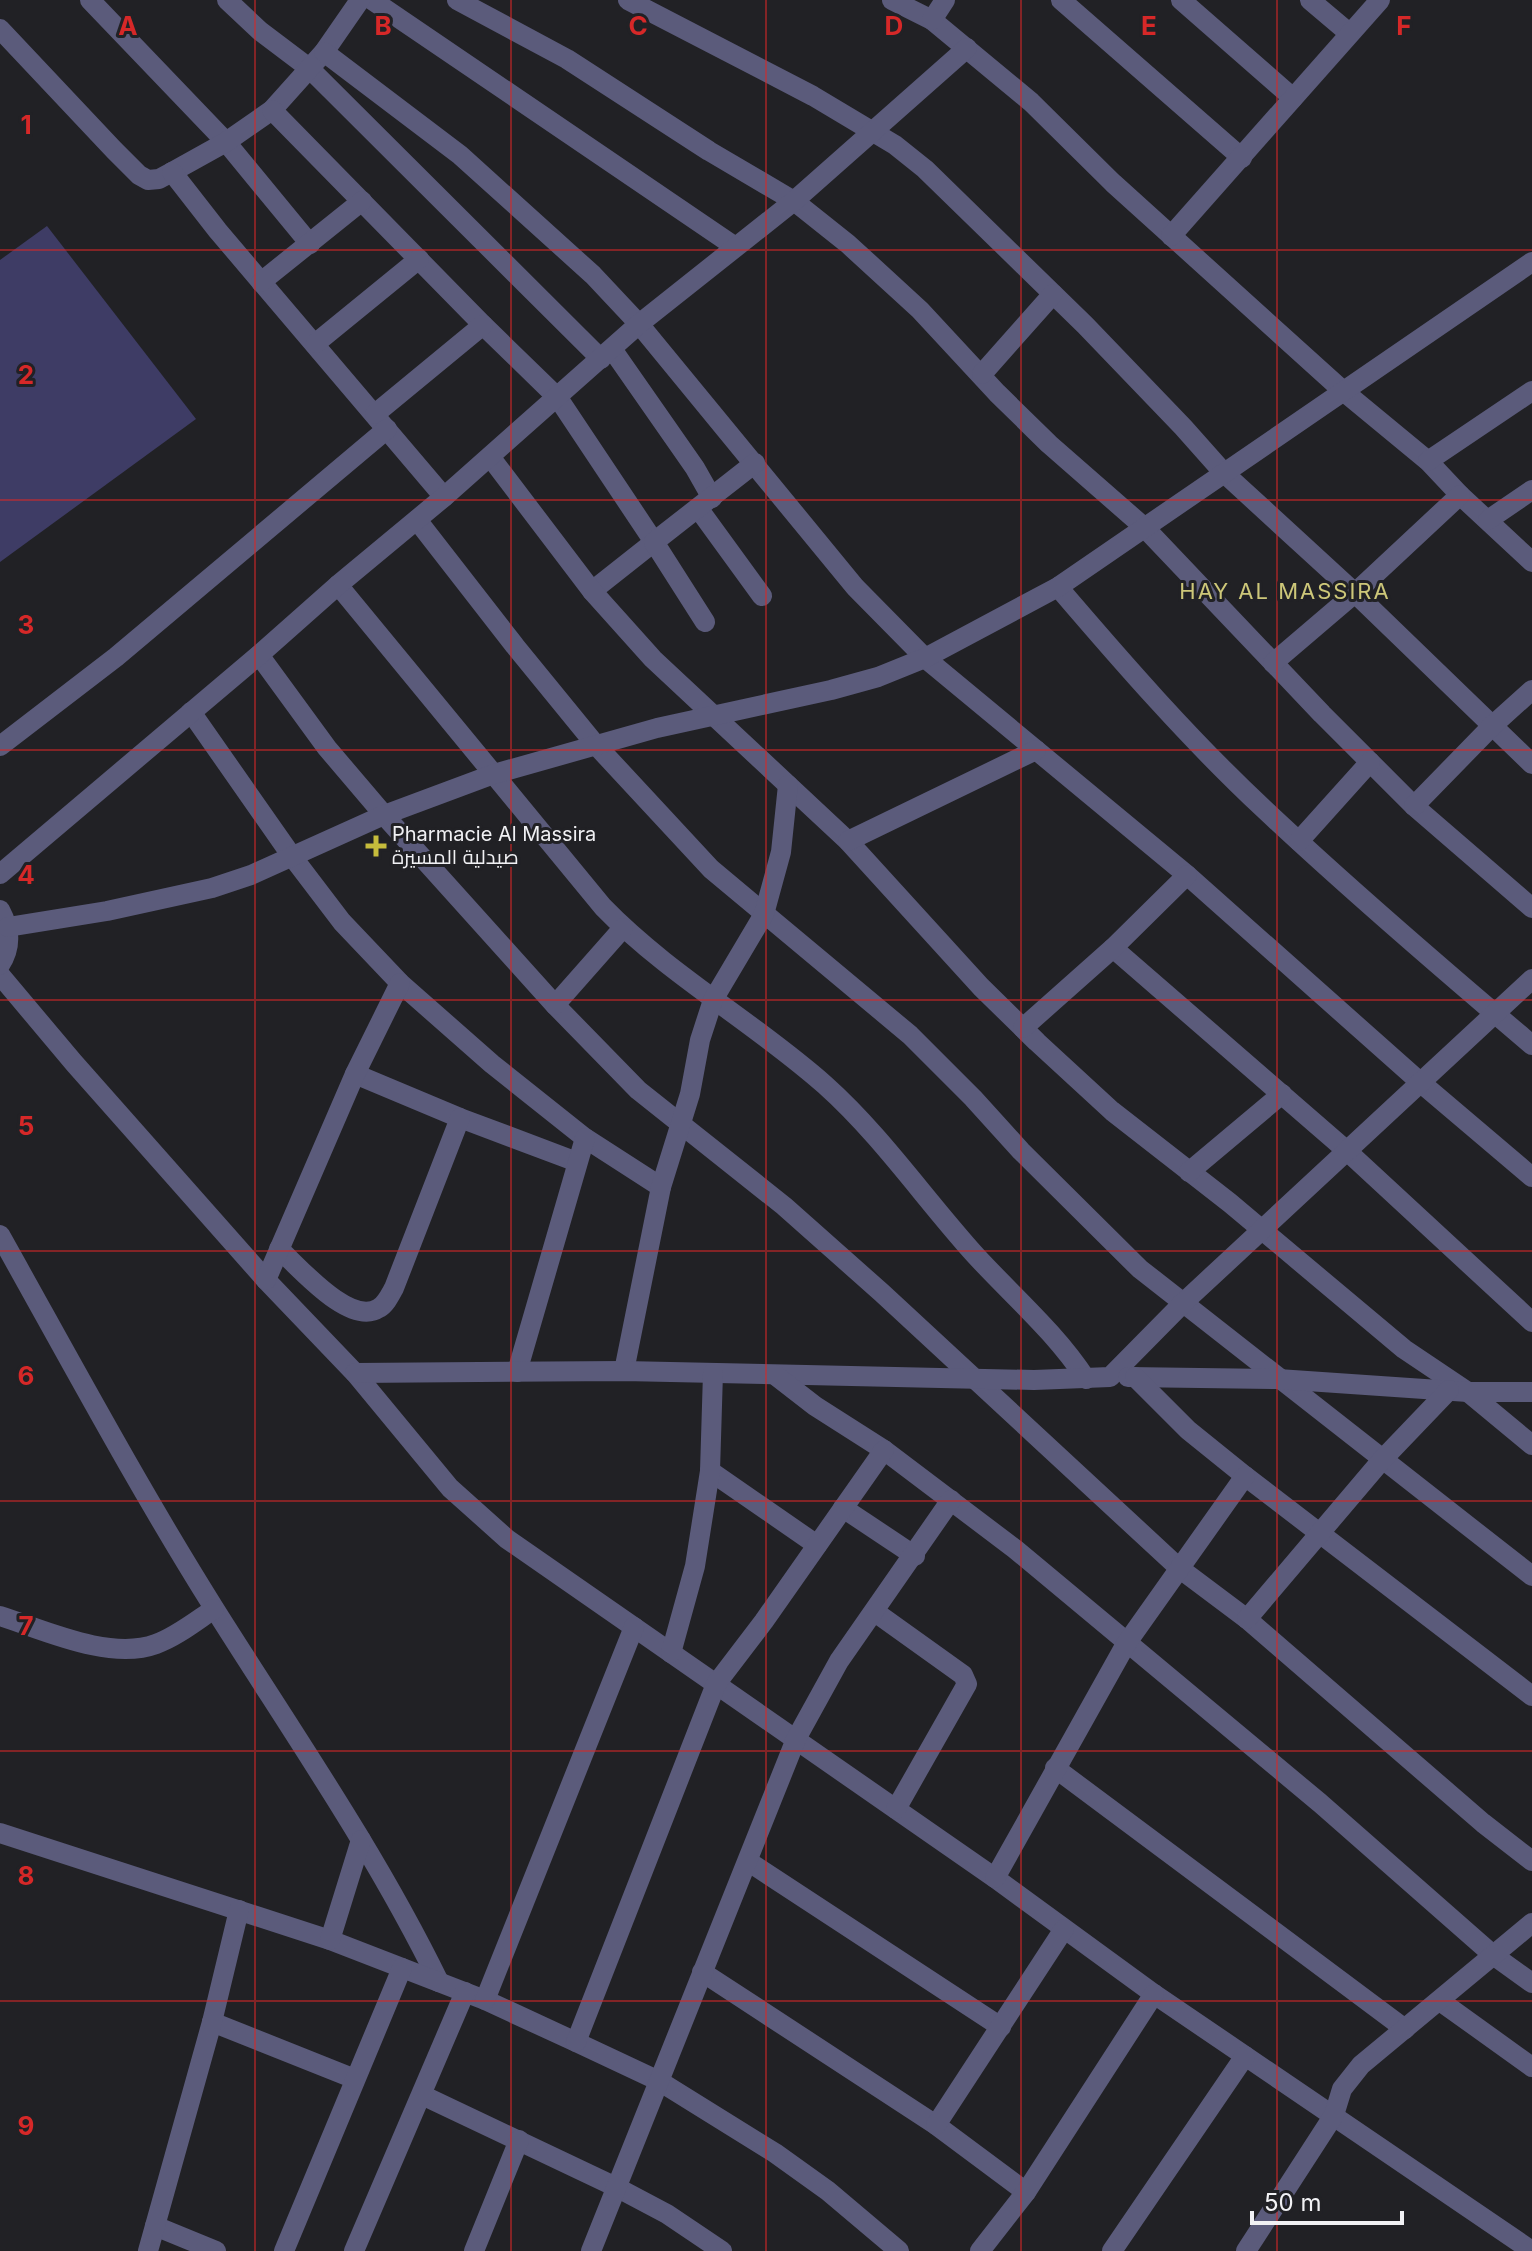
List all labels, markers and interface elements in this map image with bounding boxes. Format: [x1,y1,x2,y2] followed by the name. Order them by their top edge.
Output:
[118,10,138,41] text: A
[374,10,392,41] text: B
[628,10,648,41] text: C
[885,10,903,41] text: D
[1141,10,1157,41] text: E
[1396,10,1412,41] text: F
[20,109,32,140] text: 1
[18,359,34,390] text: 2
[1179,578,1391,604] district label: HAY AL MASSIRA
[18,609,34,640] text: 3
[392,822,596,869] place label: Pharmacie Al Massira صيدلية المسيرة
[367,837,385,855] marker: Pharmacie Al Massira صيدلية المسيرة
[17,859,35,890] text: 4
[18,1110,34,1141] text: 5
[18,1360,34,1391] text: 6
[18,1610,34,1641] text: 7
[18,1860,34,1891] text: 8
[18,2110,34,2141] text: 9
[1252,2175,1402,2225] scale bar
[1264,2188,1322,2217] text: 50 m

